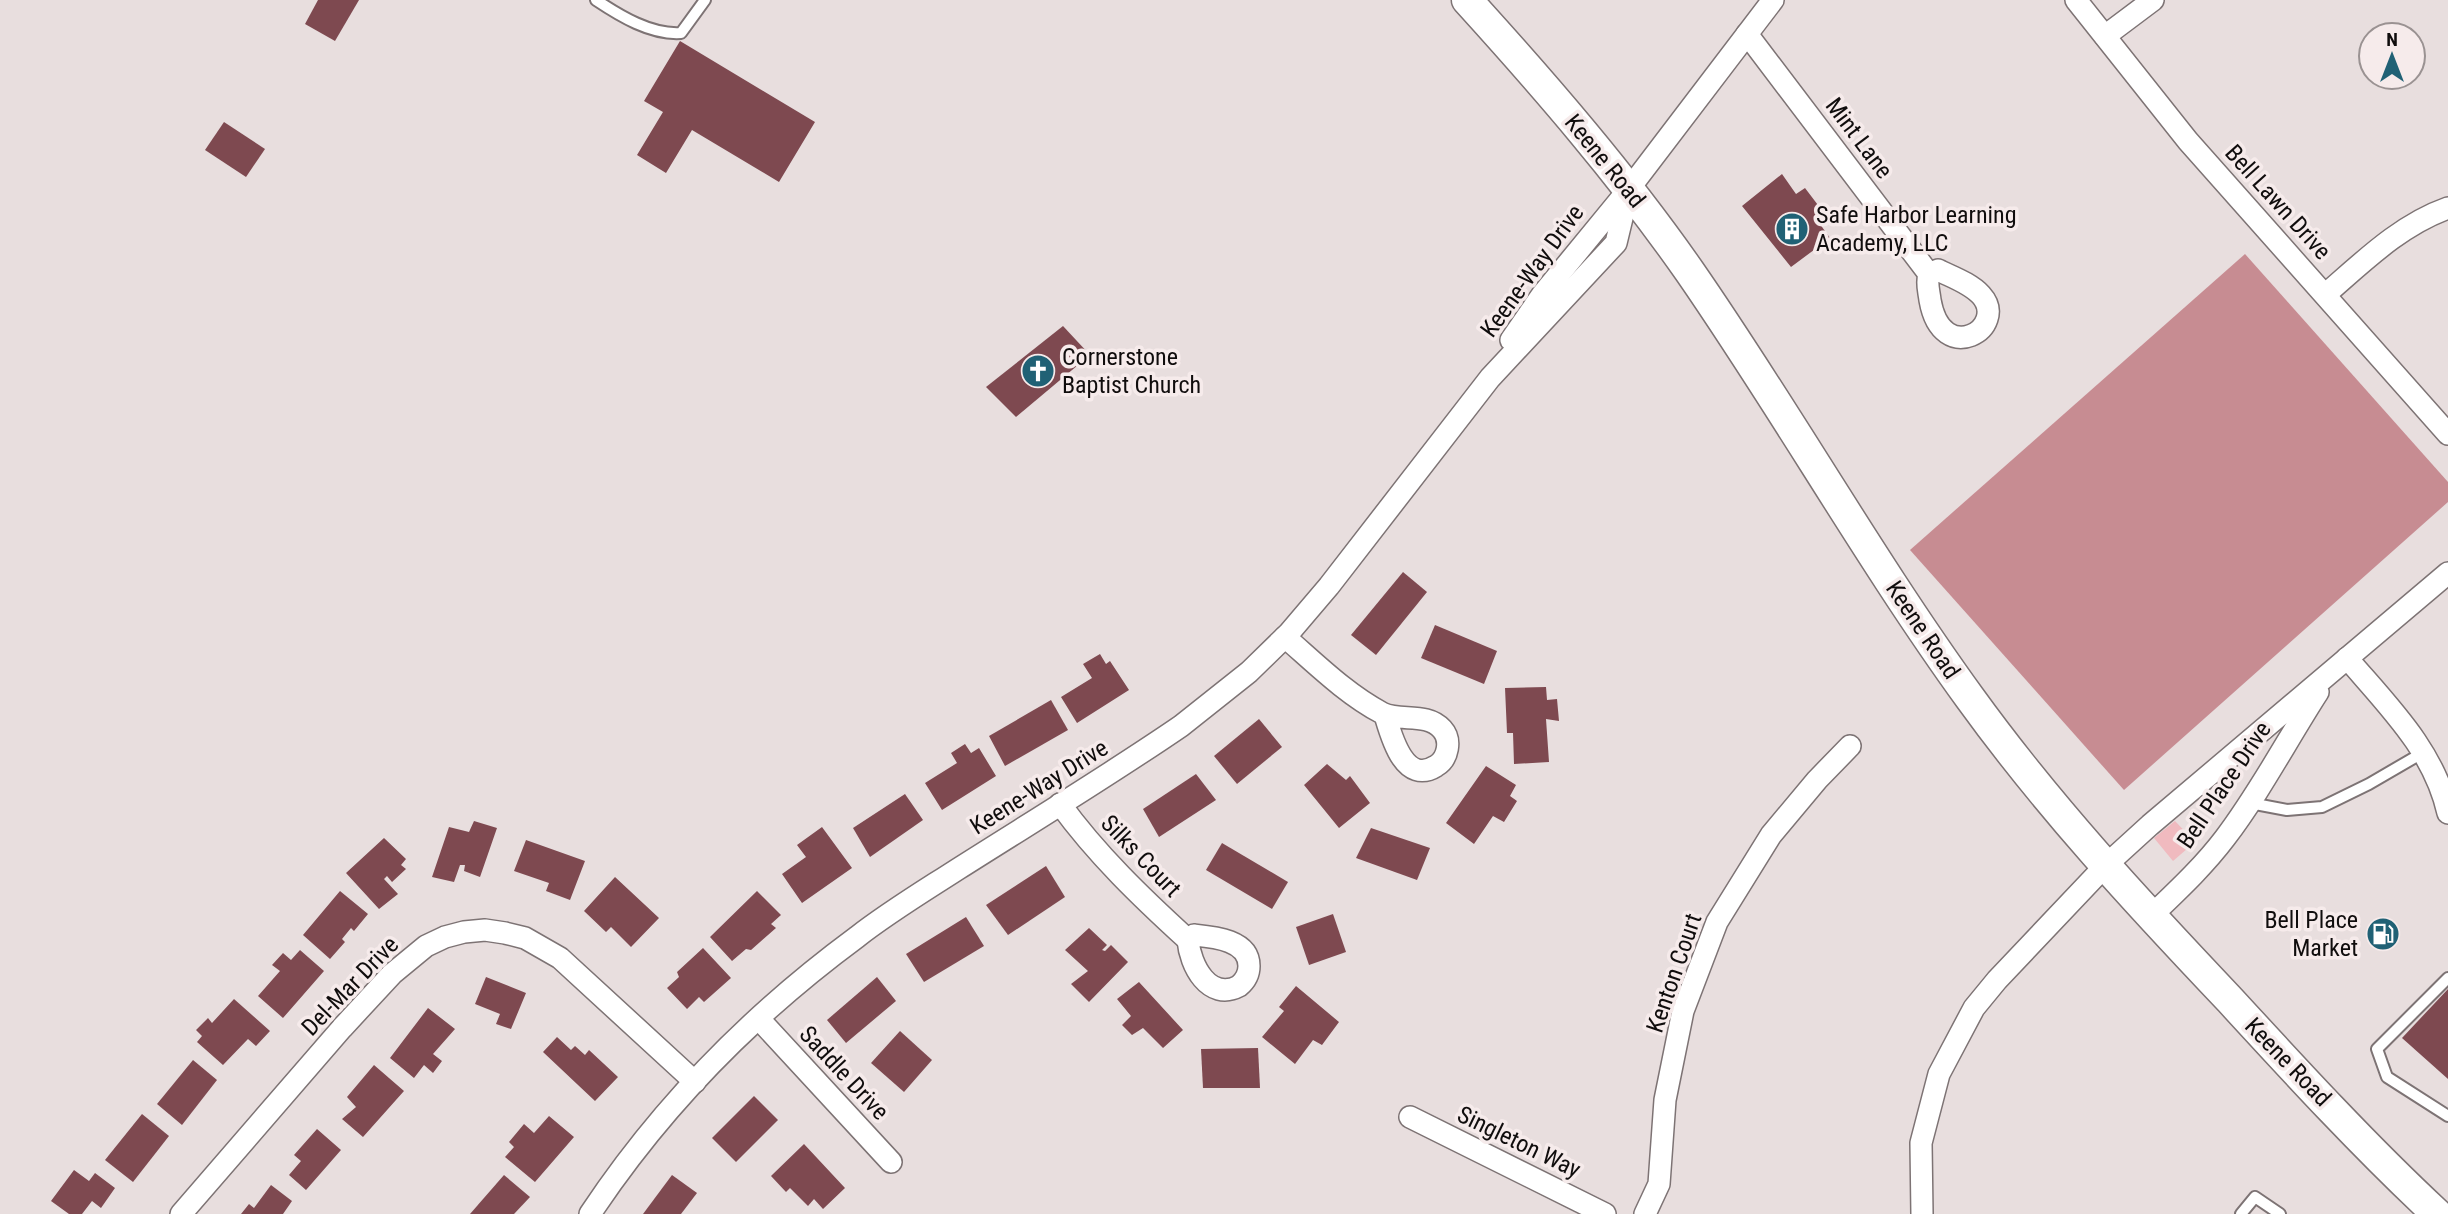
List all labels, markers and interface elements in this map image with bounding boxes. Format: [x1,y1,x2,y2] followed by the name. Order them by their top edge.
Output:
[2357,21,2427,91] north arrow
[2386,28,2398,51] text: N
[1820,92,1898,184] street label: Mint Lane
[1559,109,1651,213] street label: Keene Road
[2219,139,2337,265] street label: Bell Lawn Drive
[1475,199,1589,343] street label: Keene-Way Drive
[1816,201,2016,257] place label: Safe Harbor Learning Academy, LLC
[1773,210,1811,248] building icon: Safe Harbor Learning Academy, LLC
[1062,343,1201,399] place label: Cornerstone Baptist Church
[1019,352,1057,390] church icon: Cornerstone Baptist Church
[1880,576,1966,684] street label: Keene Road
[2171,716,2277,854] street label: Bell Place Drive
[965,734,1113,840] street label: Keene-Way Drive
[1095,809,1187,903] street label: Silks Court
[2264,906,2358,962] place label: Bell Place Market
[1641,910,1707,1036] street label: Kenton Court
[2364,915,2402,953] fuel station icon: Bell Place Market
[296,931,404,1041] street label: Del-Mar Drive
[2239,1012,2337,1112] street label: Keene Road
[794,1020,894,1126] street label: Saddle Drive
[1453,1100,1585,1184] street label: Singleton Way

